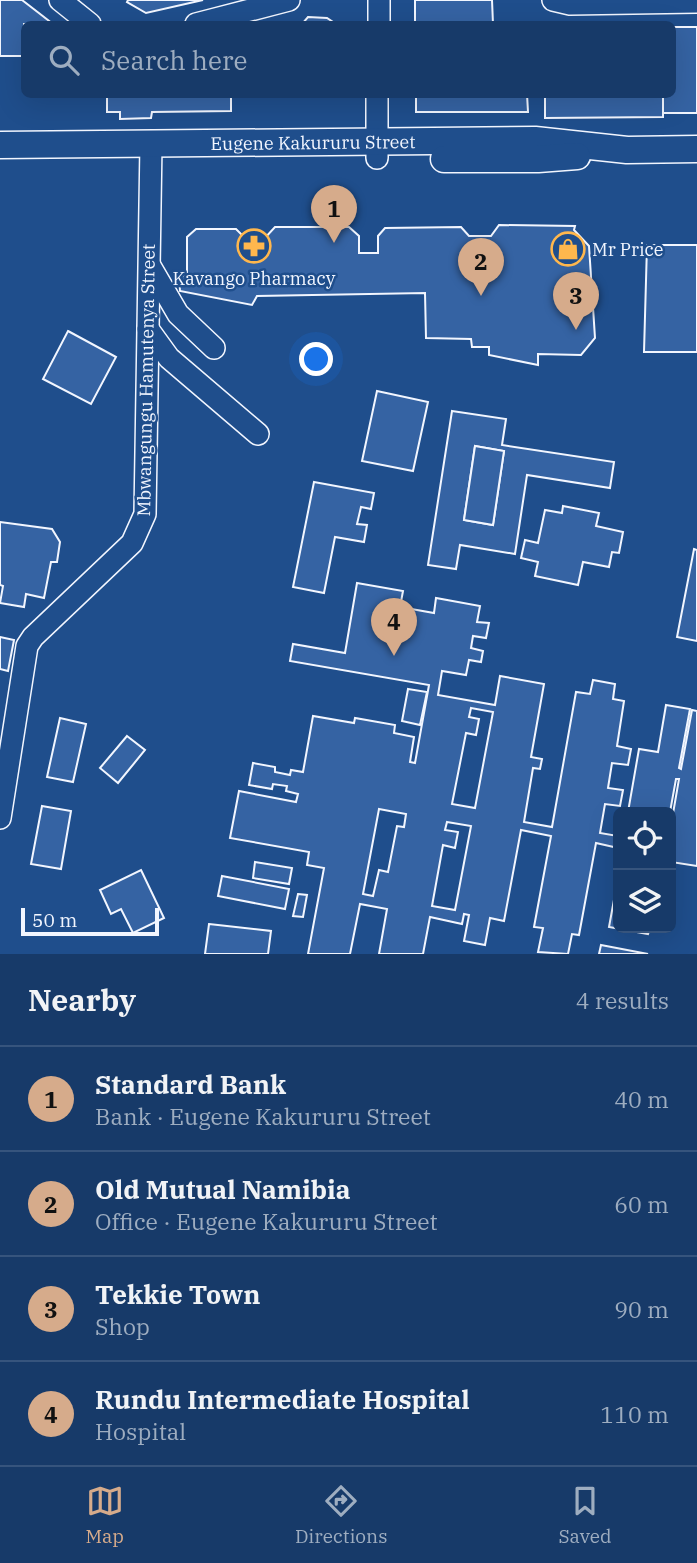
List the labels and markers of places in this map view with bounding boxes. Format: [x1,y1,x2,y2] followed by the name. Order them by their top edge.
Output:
[311,185,357,243] pin: 1
[235,227,273,265] pharmacy icon: Kavango Pharmacy
[549,230,587,268] shop icon: Mr Price
[458,238,504,296] pin: 2
[592,238,663,261] place label: Mr Price
[173,267,336,290] place label: Kavango Pharmacy
[553,272,599,330] pin: 3
[371,598,417,656] pin: 4

